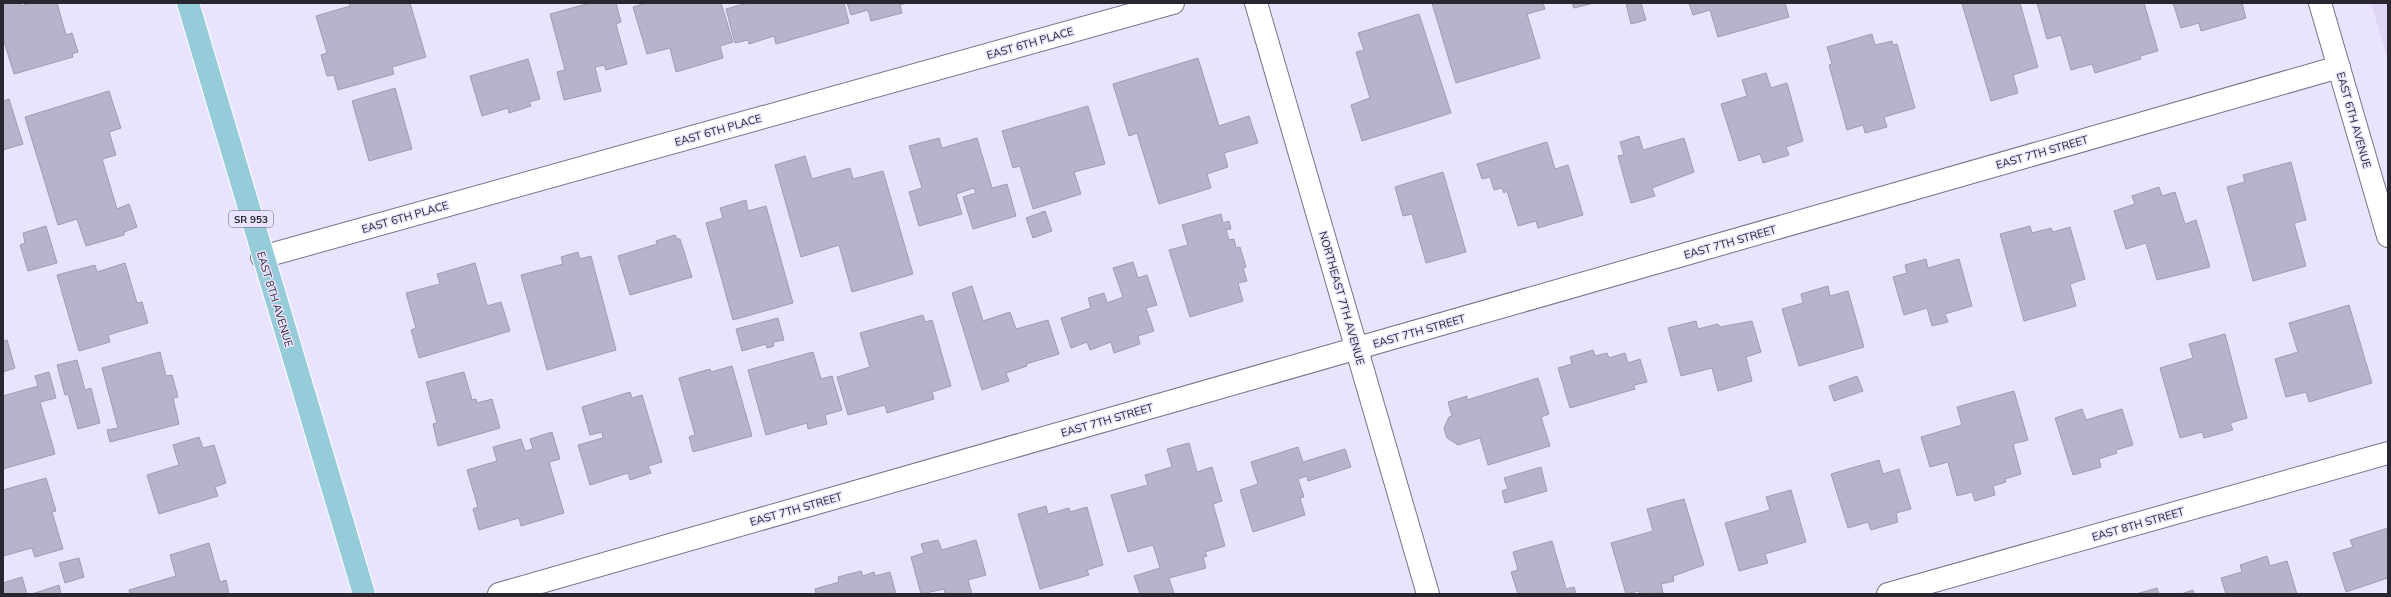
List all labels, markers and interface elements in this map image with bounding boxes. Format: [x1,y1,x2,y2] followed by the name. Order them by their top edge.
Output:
[985,24,1075,62] street label: EAST 6TH PLACE
[2334,70,2374,170] street label: EAST 6TH AVENUE
[673,111,763,149] street label: EAST 6TH PLACE
[1994,132,2090,172] street label: EAST 7TH STREET
[360,198,450,236] street label: EAST 6TH PLACE
[229,211,273,227] road number: SR 953
[1682,222,1778,262] street label: EAST 7TH STREET
[1316,229,1368,367] street label: NORTHEAST 7TH AVENUE
[254,249,296,349] street label: EAST 8TH AVENUE
[1371,311,1467,351] street label: EAST 7TH STREET
[1059,400,1155,440] street label: EAST 7TH STREET
[748,489,844,529] street label: EAST 7TH STREET
[2090,504,2186,544] street label: EAST 8TH STREET

